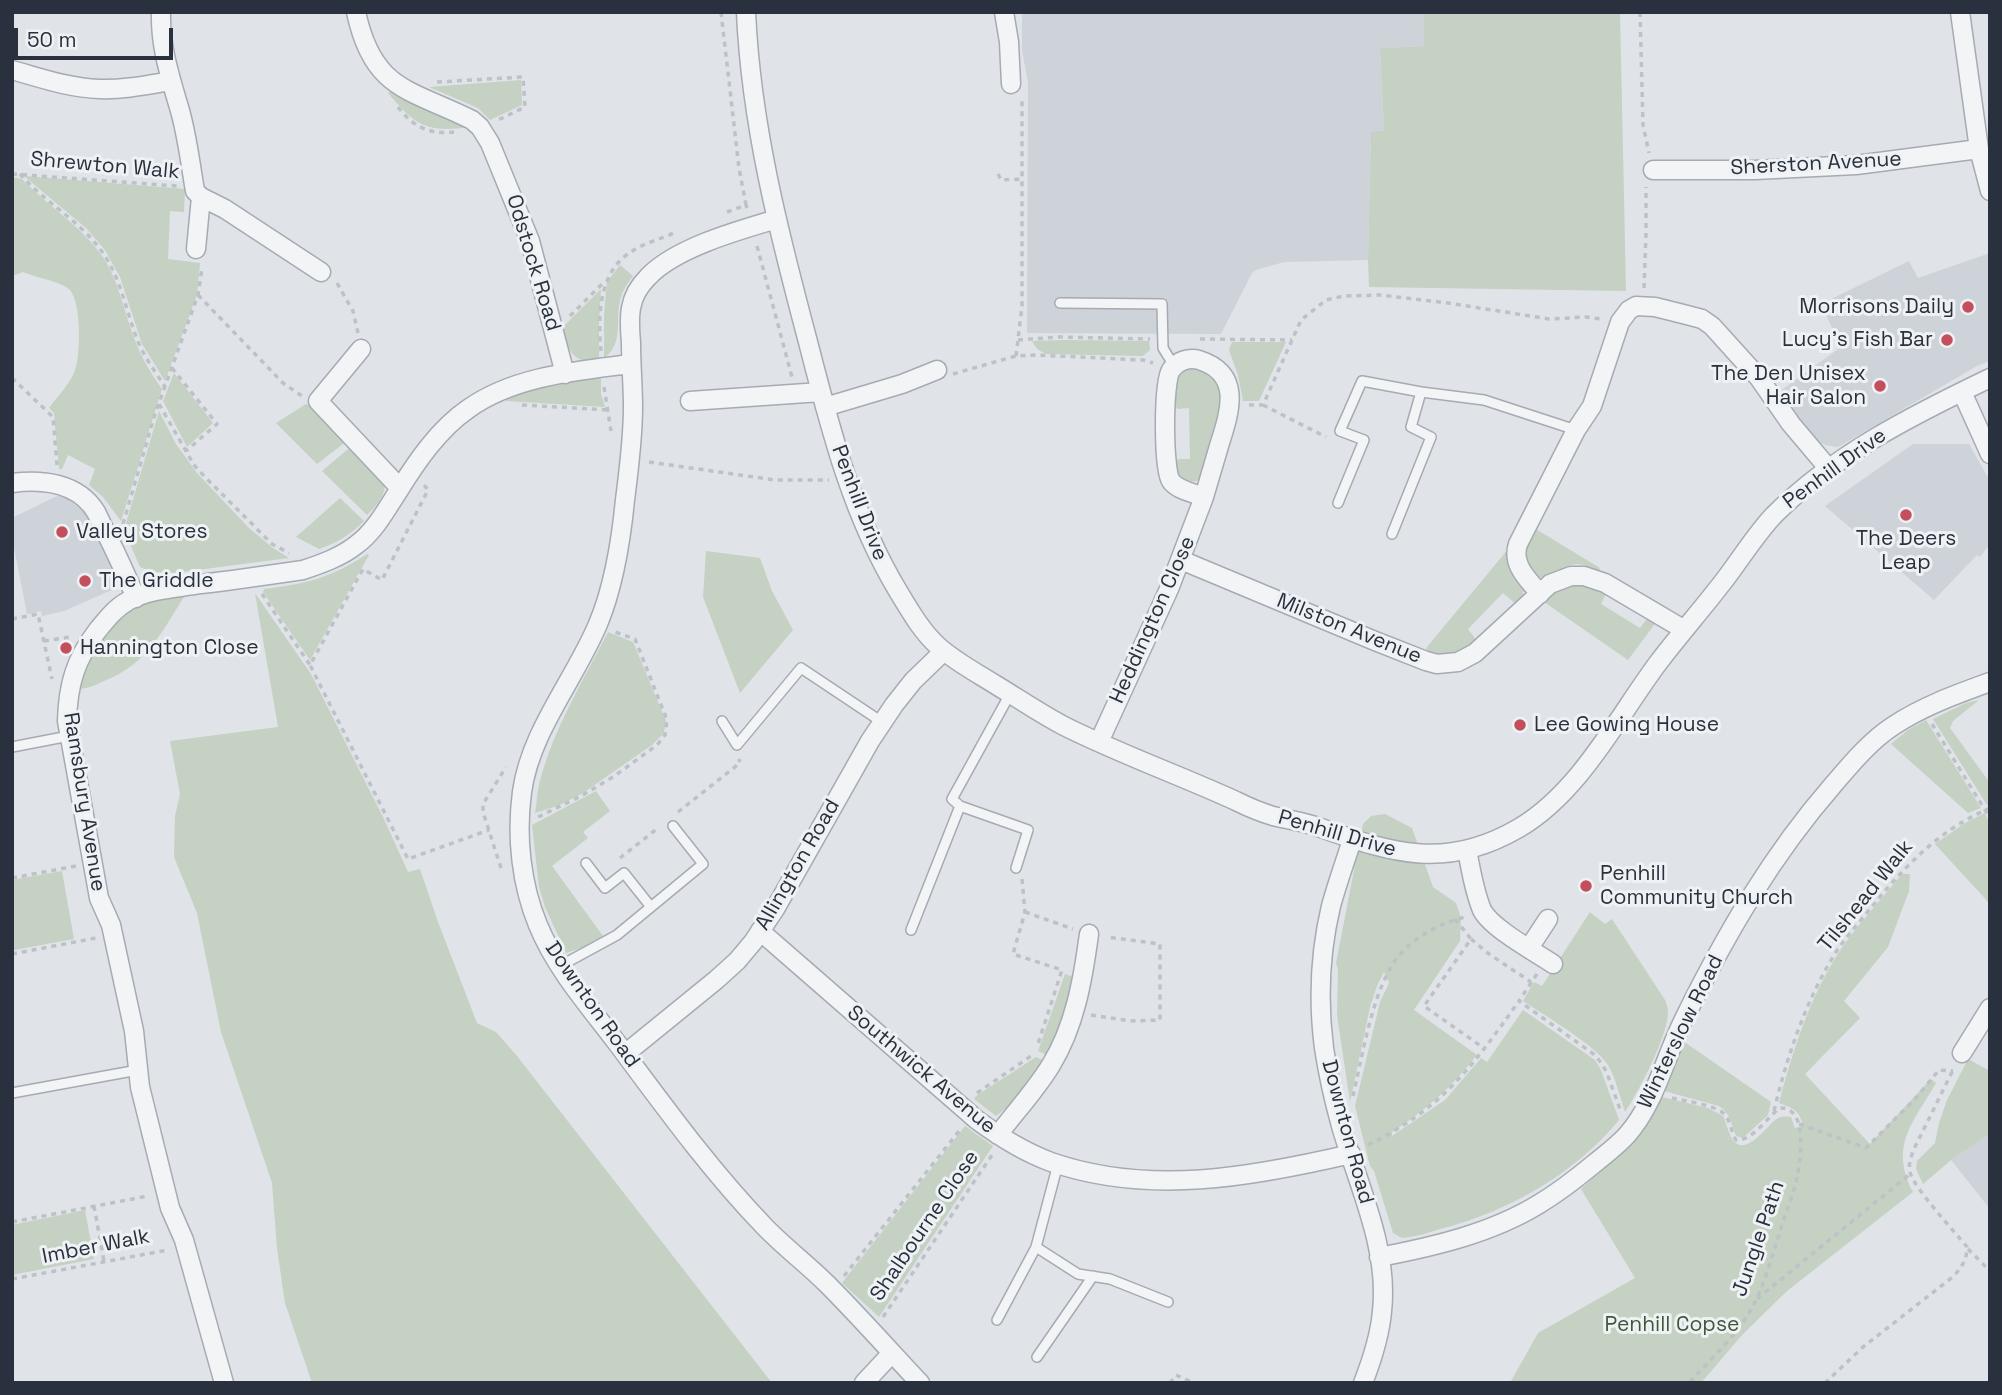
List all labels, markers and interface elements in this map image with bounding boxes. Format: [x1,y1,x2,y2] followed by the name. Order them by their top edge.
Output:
[18,14,177,58] scale bar
[27,26,77,53] text: 50 m
[29,147,181,185] street label: Shrewton Walk
[1730,147,1902,181] street label: Sherston Avenue
[500,192,566,334] street label: Odstock Road
[1799,294,1954,320] place label: Morrisons Daily
[1960,299,1976,315] marker: Morrisons Daily
[1782,327,1933,353] place label: Lucy's Fish Bar
[1939,332,1955,348] marker: Lucy's Fish Bar
[1711,361,1866,411] place label: The Den Unisex Hair Salon
[1872,378,1888,394] marker: The Den Unisex Hair Salon
[1778,423,1892,515] street label: Penhill Drive
[825,442,893,564] street label: Penhill Drive
[1898,507,1914,523] marker: The Deers Leap
[76,519,207,545] place label: Valley Stores
[54,524,70,540] marker: Valley Stores
[1856,526,1956,576] place label: The Deers Leap
[1105,532,1201,708] street label: Heddington Close
[99,568,214,594] place label: The Griddle
[77,573,93,589] marker: The Griddle
[1273,588,1425,670] street label: Milston Avenue
[80,635,259,661] place label: Hannington Close
[58,640,74,656] marker: Hannington Close
[57,711,111,893] street label: Ramsbury Avenue
[1534,712,1719,738] place label: Lee Gowing House
[1512,717,1528,733] marker: Lee Gowing House
[750,795,846,935] street label: Allington Road
[1275,805,1399,863] street label: Penhill Drive
[1813,835,1919,957] street label: Tilshead Walk
[1600,861,1793,911] place label: Penhill Community Church
[1578,878,1594,894] marker: Penhill Community Church
[539,937,645,1073] street label: Downton Road
[1633,951,1729,1113] street label: Winterslow Road
[841,1000,1001,1140] street label: Southwick Avenue
[1316,1057,1378,1207] street label: Downton Road
[865,1146,985,1306] street label: Shalbourne Close
[1727,1178,1791,1300] street label: Jungle Path
[40,1224,152,1270] street label: Imber Walk
[1605,1312,1739,1338] park label: Penhill Copse

